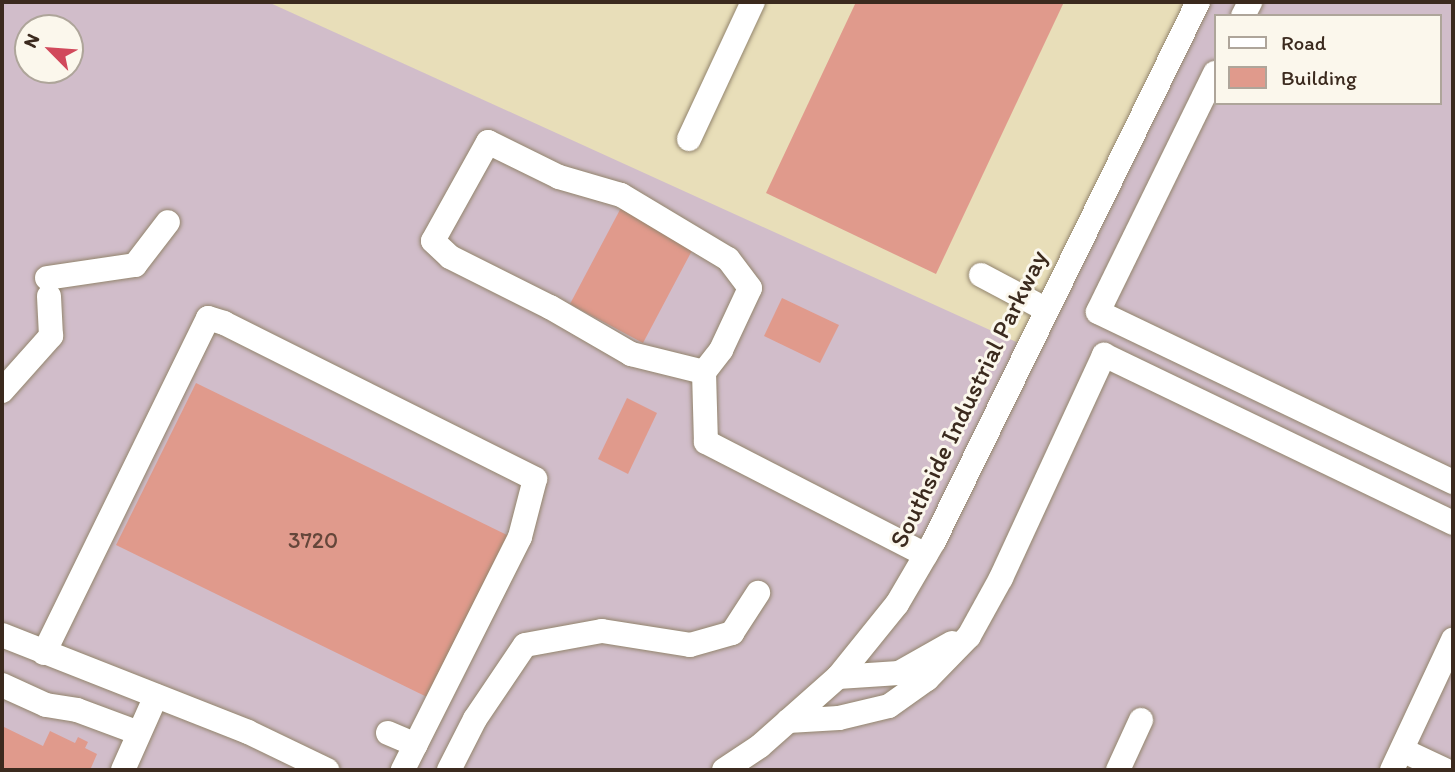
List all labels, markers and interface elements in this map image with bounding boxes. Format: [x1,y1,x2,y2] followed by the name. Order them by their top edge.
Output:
[14,14,84,84] north arrow
[1214,14,1441,105] legend
[18,30,44,51] text: N
[1281,30,1326,55] text: Road
[1281,65,1357,90] text: Building
[883,245,1055,553] street label: Southside Industrial Parkway
[288,526,338,554] house number: 3720

